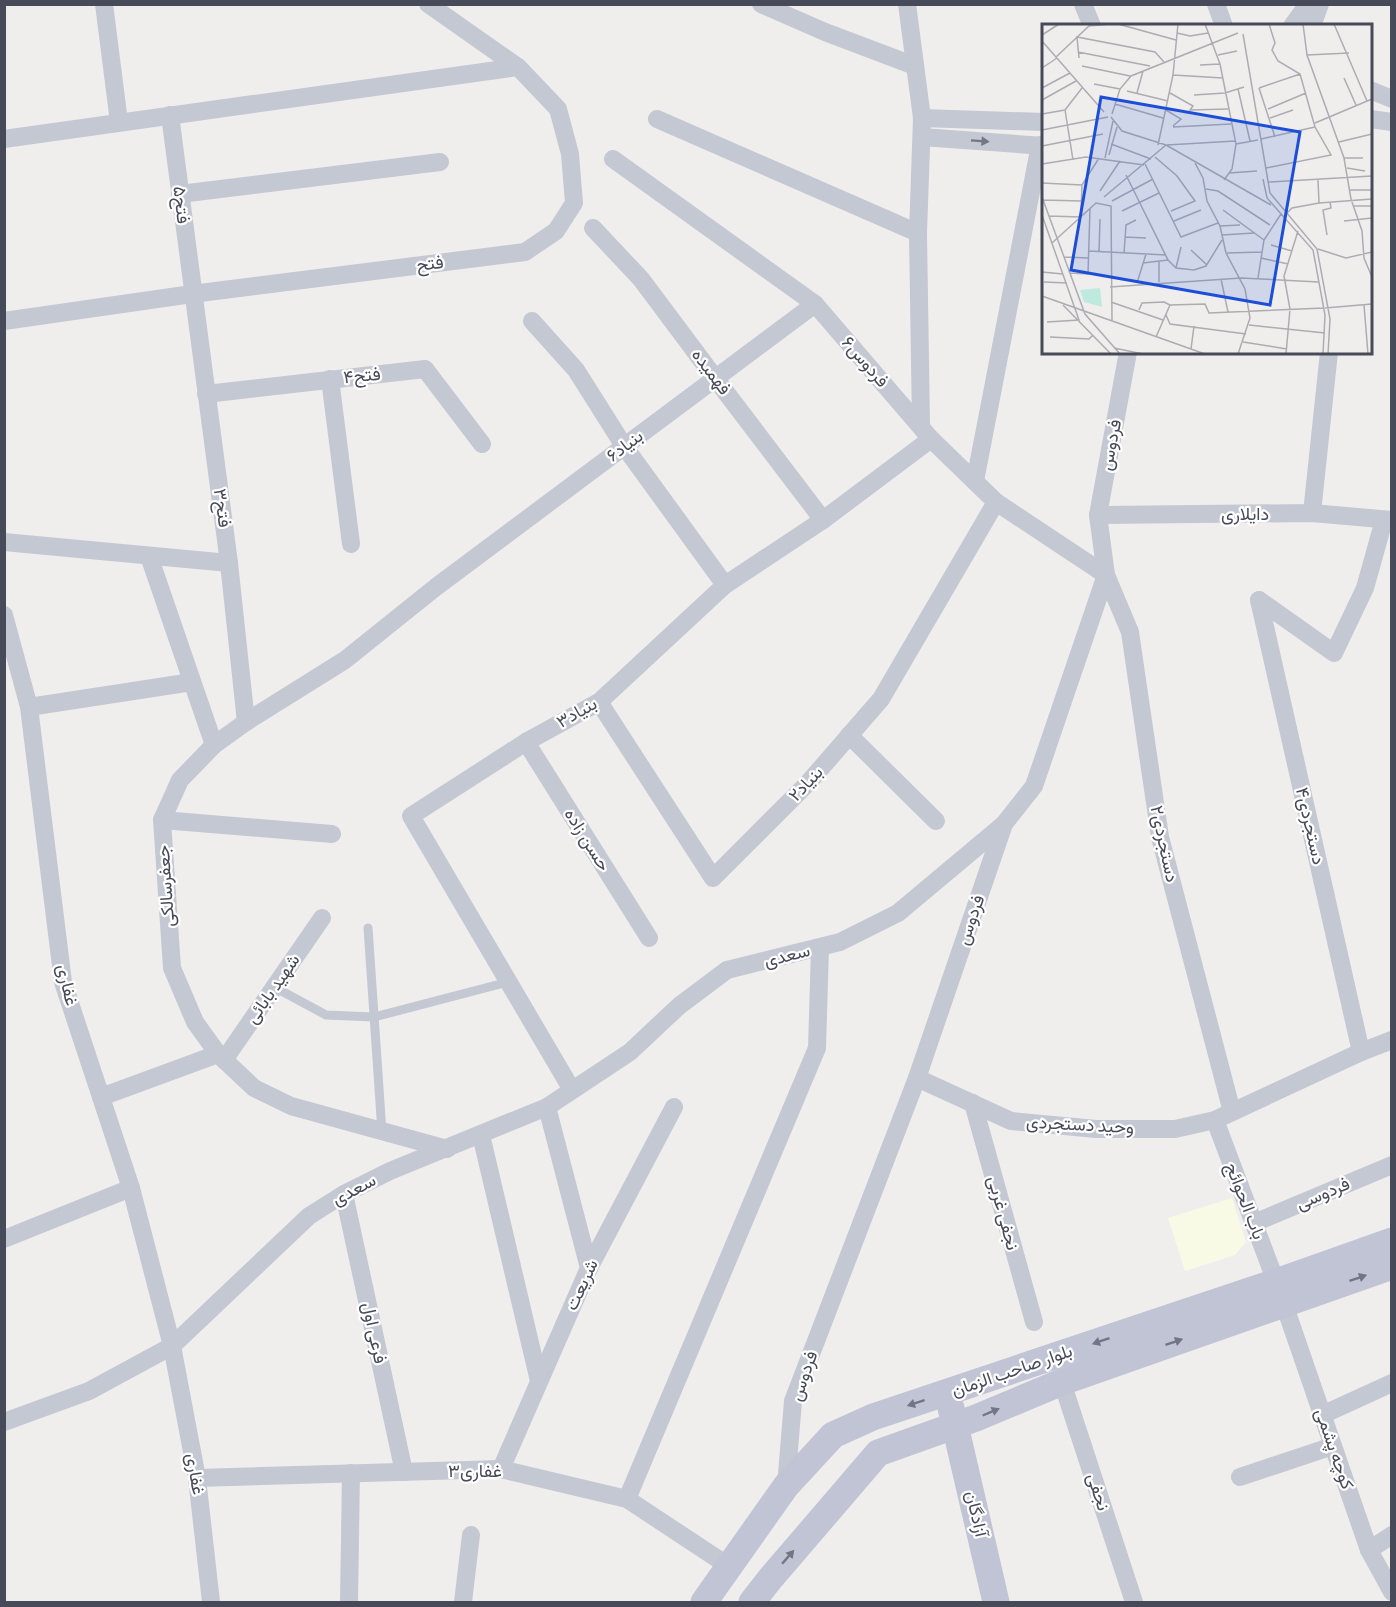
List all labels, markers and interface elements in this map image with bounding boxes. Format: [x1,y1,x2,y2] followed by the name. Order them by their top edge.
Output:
[1042,24,1372,354] inset map
[970,136,989,146] one-way arrow
[166,185,196,225] street label: فتح۵
[415,250,445,278] street label: فتح
[836,331,894,393] street label: فردوس۶
[685,344,737,400] street label: فهمیده
[342,362,382,390] street label: فتح۴
[1094,417,1128,473] street label: فردوس
[602,424,648,468] street label: بنیاد۶
[207,487,237,529] street label: فتح۳
[1221,502,1269,527] street label: دایلاری
[552,691,602,735] street label: بنیاد۳
[783,761,829,807] street label: بنیاد۲
[1289,785,1331,867] street label: دستجردی۴
[1144,803,1184,885] street label: دستجردی۲
[558,804,616,876] street label: حسن زاده
[151,844,181,928] street label: جعفرسالکی
[951,892,991,948] street label: فردوس
[761,938,813,974] street label: سعدی
[240,949,306,1029] street label: شهید بابائی
[50,962,84,1008] street label: غفاری
[1025,1110,1135,1140] street label: وحید دستجردی
[1219,1159,1271,1243] street label: باب الحوائج
[327,1168,381,1212] street label: سعدی
[1292,1172,1354,1216] street label: فردوسی
[981,1173,1025,1253] street label: نجفی غربی
[559,1255,605,1315] street label: شریعت
[1349,1273,1367,1283] one-way arrow
[355,1300,393,1366] street label: فرعی اول
[1092,1337,1110,1346] one-way arrow
[1165,1337,1183,1347] one-way arrow
[948,1339,1076,1403] street label: بلوار صاحب الزمان
[784,1348,824,1404] street label: فردوس
[907,1399,925,1409] one-way arrow
[1308,1405,1360,1493] street label: کوچه پشمی
[983,1407,1000,1416] one-way arrow
[179,1451,211,1497] street label: غفاری
[448,1459,502,1484] street label: غفاری۳
[1080,1470,1116,1514] street label: نجفی
[959,1488,994,1541] street label: آزادگان
[782,1549,795,1565] one-way arrow

